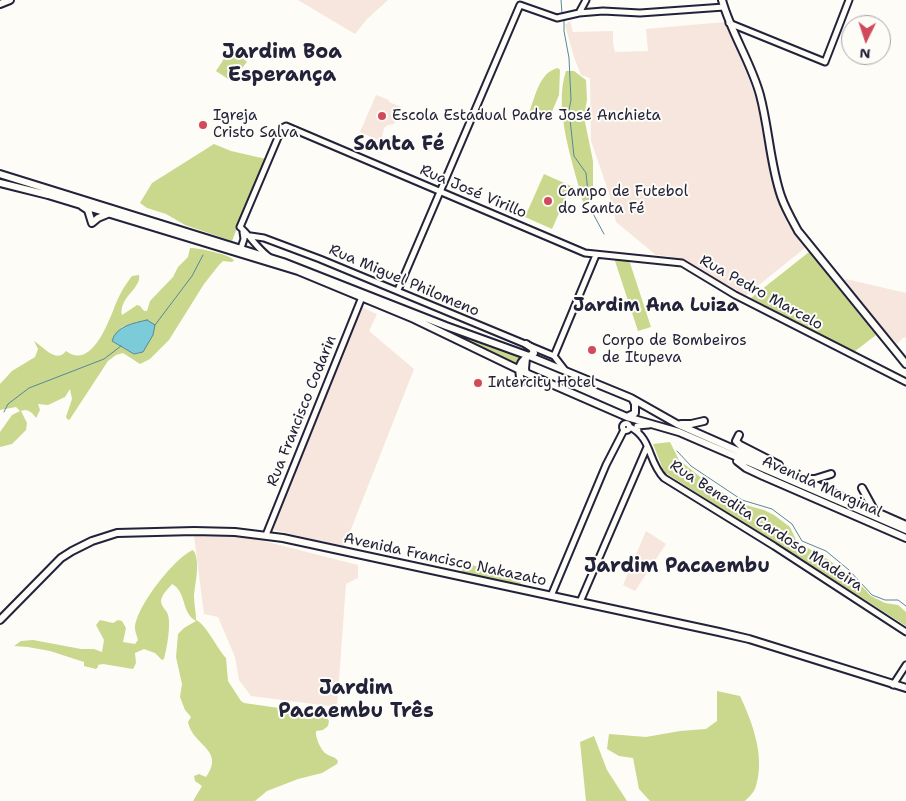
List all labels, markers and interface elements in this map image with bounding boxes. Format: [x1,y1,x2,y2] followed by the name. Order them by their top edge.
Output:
[841,15,891,65] north arrow
[222,41,342,88] district label: Jardim Boa Esperança
[859,45,871,63] text: N
[213,107,298,142] place label: Igreja Cristo Salva
[392,107,661,125] place label: Escola Estadual Padre José Anchieta
[376,110,388,122] marker: Escola Estadual Padre José Anchieta
[197,119,209,131] marker: Igreja Cristo Salva
[353,133,445,157] district label: Santa Fé
[417,161,529,223] street label: Rua José Virillo
[558,183,688,218] place label: Campo de Futebol do Santa Fé
[542,195,554,207] marker: Campo de Futebol do Santa Fé
[326,241,482,321] street label: Rua Miguel Philomeno
[696,252,826,334] street label: Rua Pedro Marcelo
[573,295,739,317] district label: Jardim Ana Luiza
[602,332,747,367] place label: Corpo de Bombeiros de Itupeva
[263,333,341,489] street label: Rua Francisco Codarin
[586,344,598,356] marker: Corpo de Bombeiros de Itupeva
[488,374,596,392] place label: Intercity Hotel
[472,377,484,389] marker: Intercity Hotel
[759,452,885,522] street label: Avenida Marginal
[666,457,866,595] street label: Rua Benedita Cardoso Madeira
[342,530,548,590] street label: Avenida Francisco Nakazato
[584,555,770,579] district label: Jardim Pacaembu
[278,677,434,724] district label: Jardim Pacaembu Três

